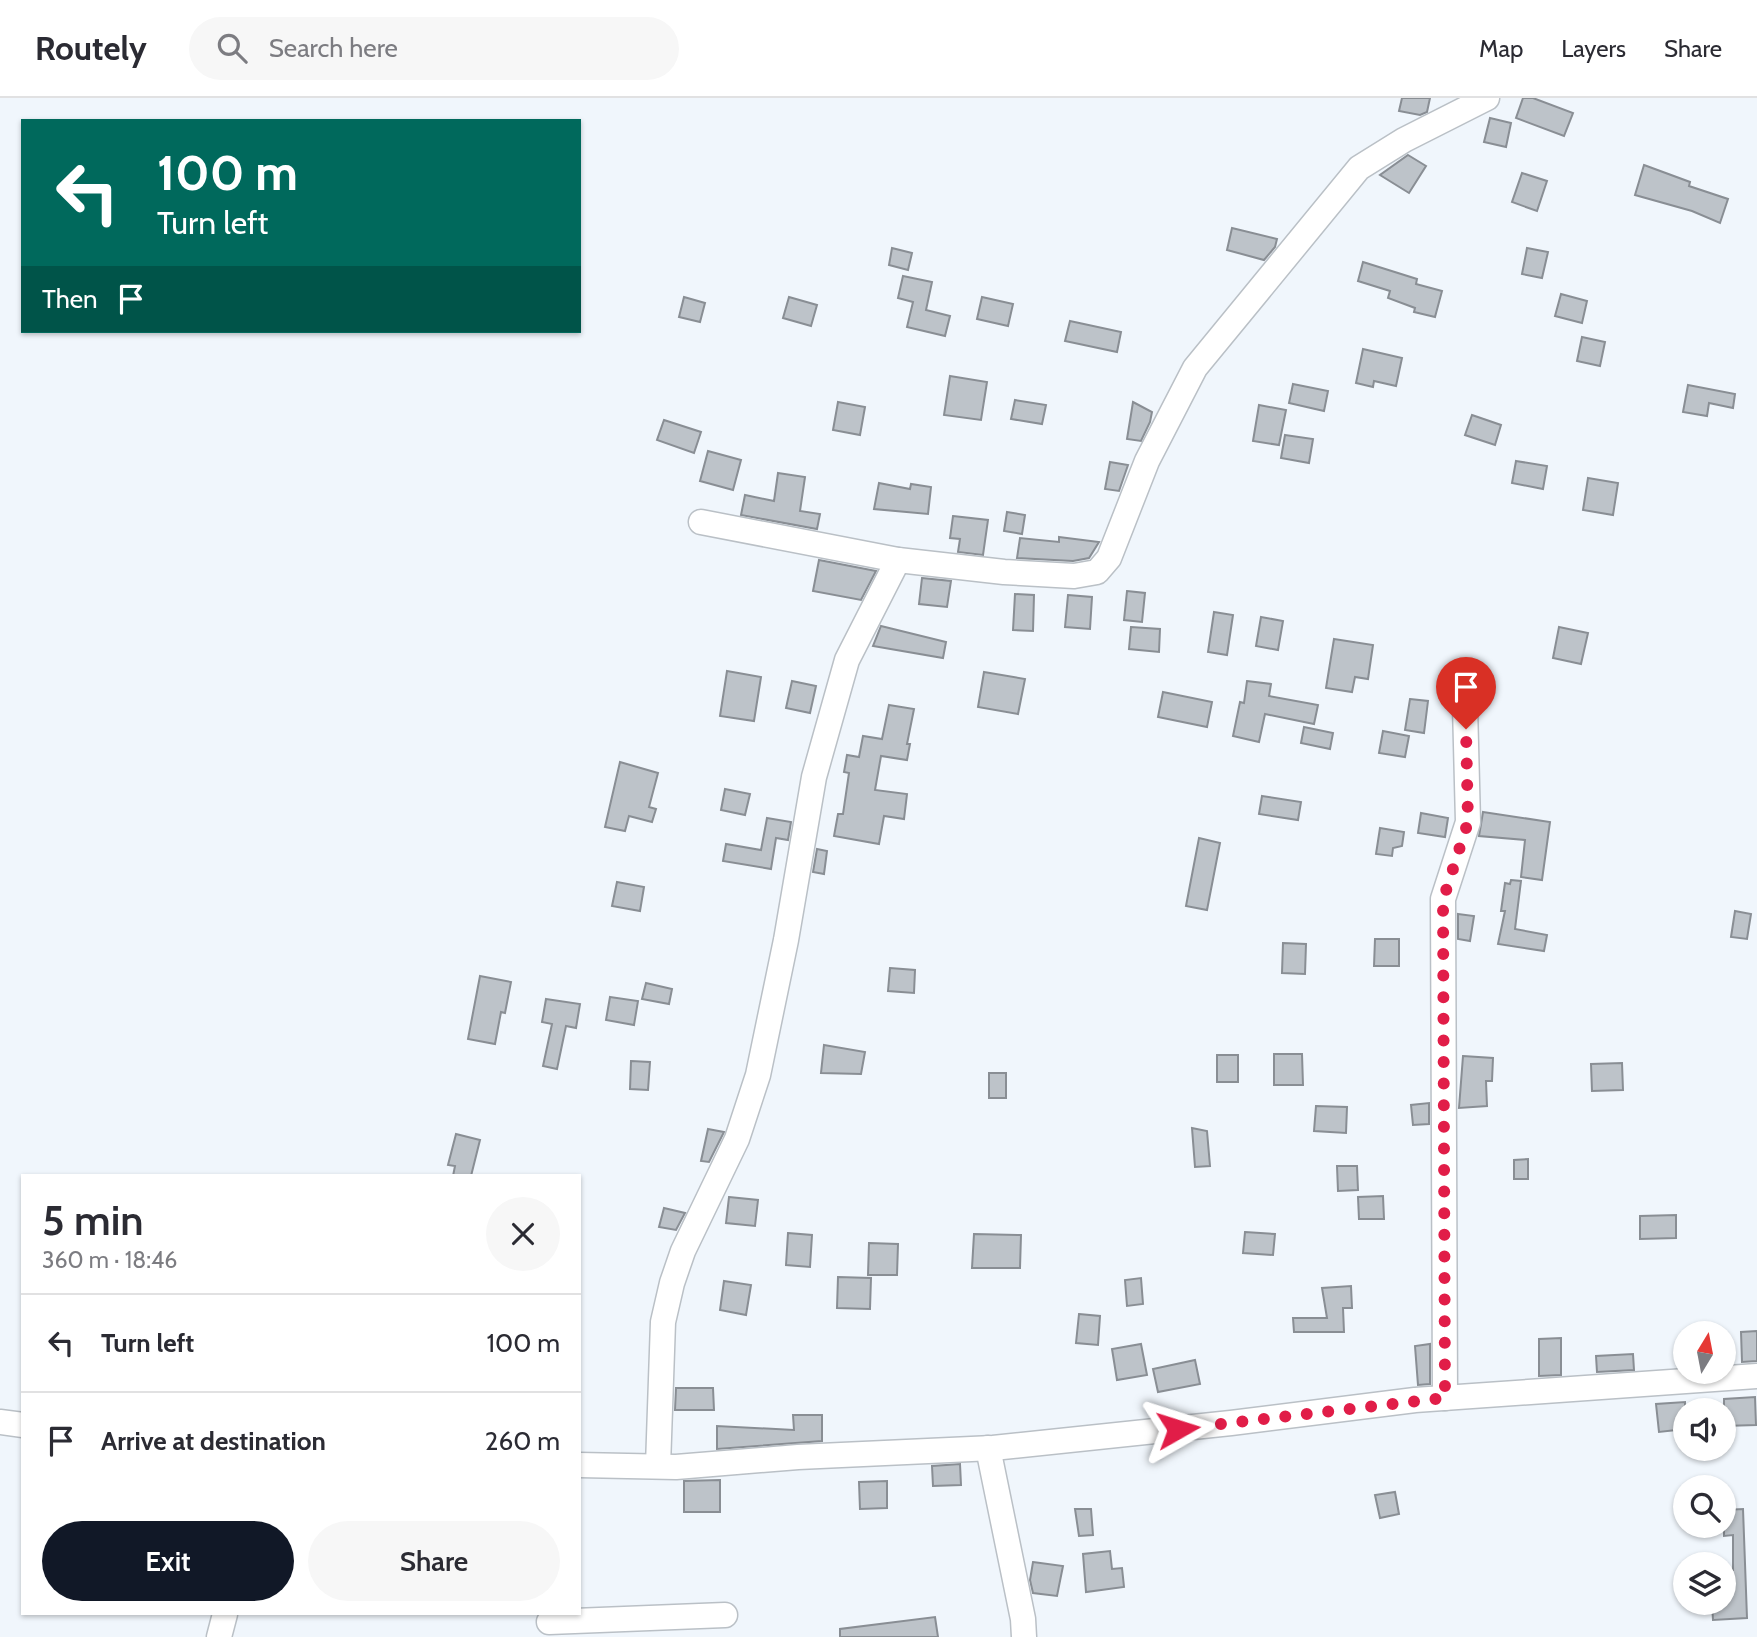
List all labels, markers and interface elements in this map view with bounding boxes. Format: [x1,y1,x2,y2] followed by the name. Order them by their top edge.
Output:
[189,17,679,80] search box
[35,28,147,68] text: Routely
[213,29,251,67] icon: search
[269,32,398,64] text: Search here
[1479,34,1523,63] text: Map
[1561,34,1626,63] text: Layers
[1664,34,1722,63] text: Share
[157,143,298,202] text: 100 m
[42,147,133,238] icon: left
[157,203,268,242] text: Turn left
[112,280,150,318] icon: arrive
[42,283,98,315] text: Then
[1436,657,1496,729] pin
[1447,668,1485,706] icon: arrive
[42,1194,144,1246] text: 5 min
[486,1197,560,1271] button: close
[42,1246,177,1274] text: 360 m · 18:46
[1673,1321,1736,1384] north arrow
[1673,1321,1736,1615] map controls
[42,1324,80,1362] icon: left
[101,1327,194,1359] text: Turn left
[487,1327,560,1359] text: 100 m
[1141,1392,1215,1466] position arrow
[1673,1398,1736,1461] button: sound
[42,1422,80,1460] icon: arrive
[101,1425,326,1457] text: Arrive at destination
[485,1425,560,1457] text: 260 m
[1673,1475,1736,1538] button: search
[42,1521,294,1601] button: Exit
[308,1521,560,1601] button: Share
[1673,1552,1736,1615] button: layers

